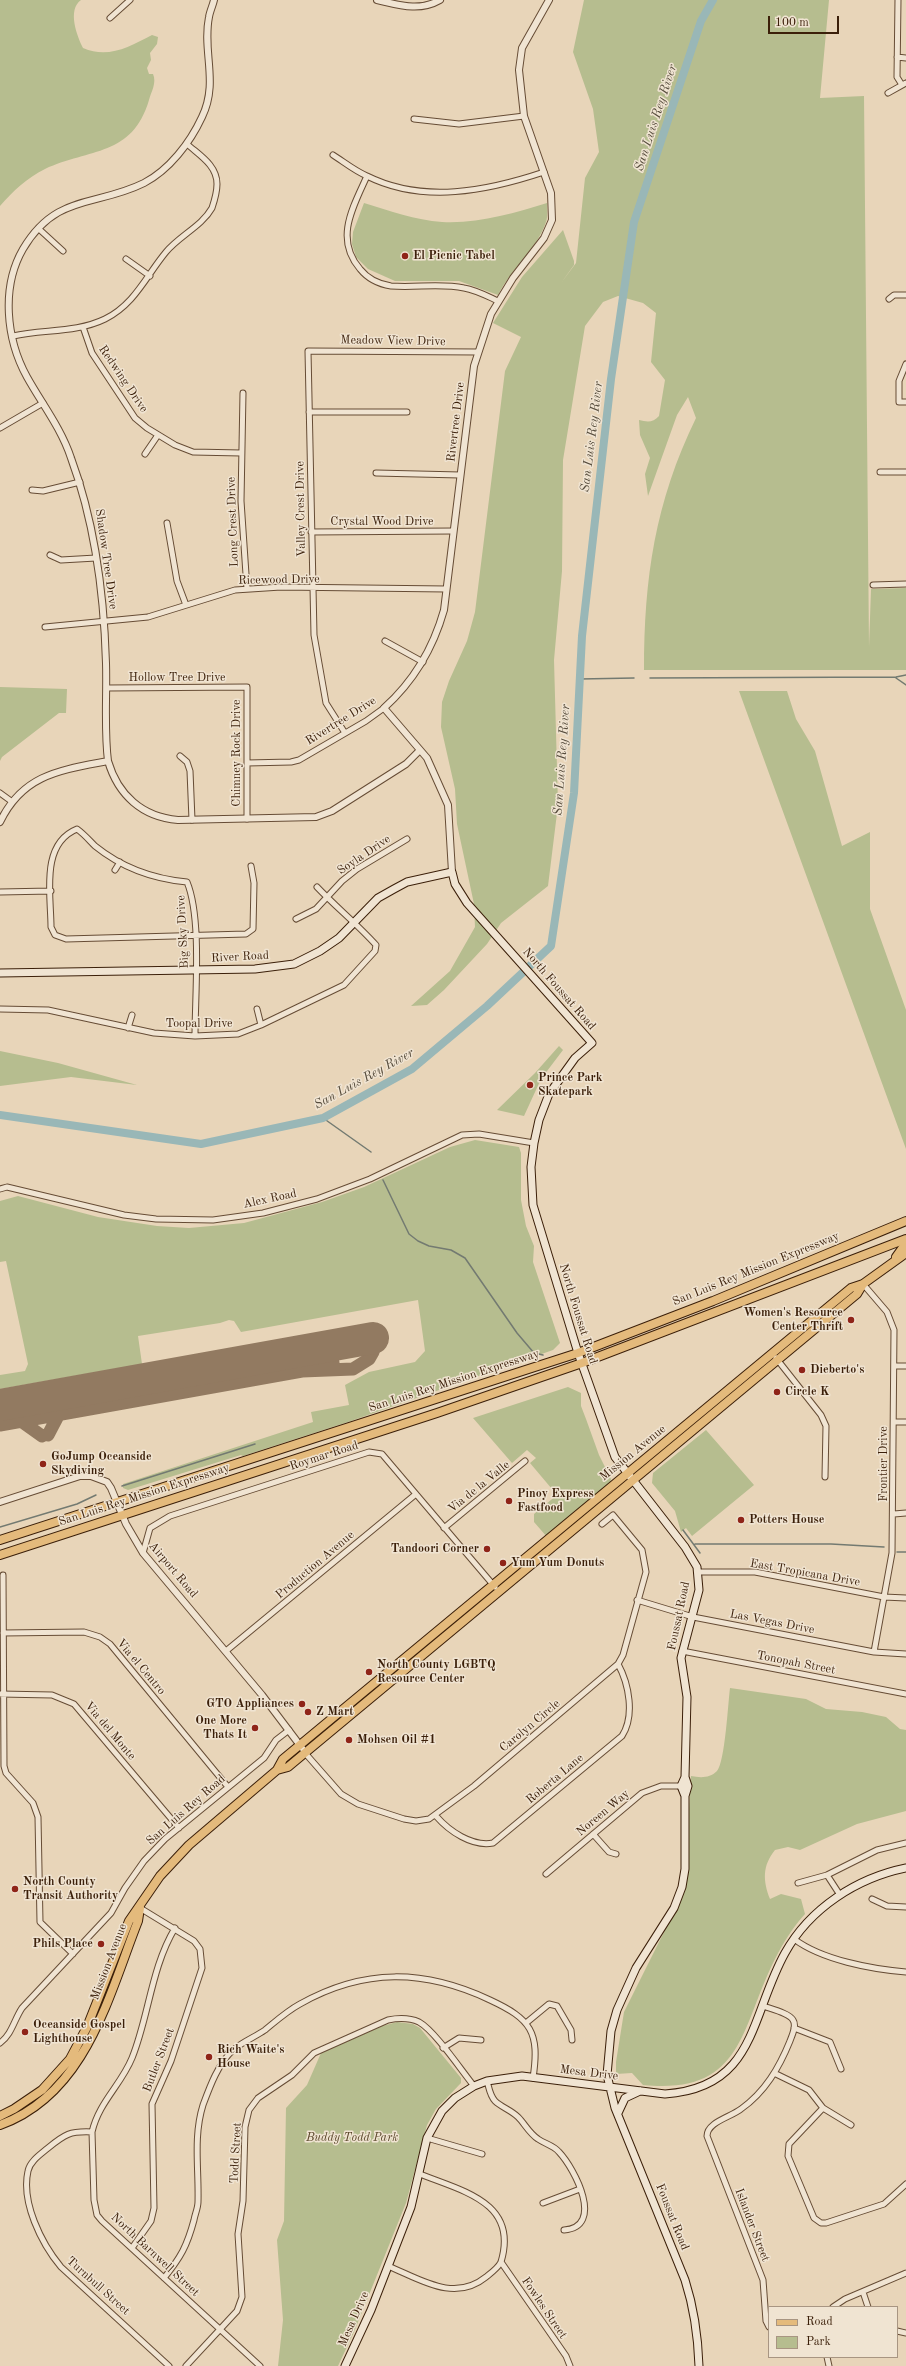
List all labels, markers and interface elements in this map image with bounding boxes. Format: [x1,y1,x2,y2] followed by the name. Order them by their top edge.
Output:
[770,8,841,34] scale bar
[775,17,809,29] text: 100 m
[631,63,681,173] water label: San Luis Rey River
[413,249,495,263] place label: El Picnic Tabel
[400,251,410,261] marker: El Picnic Tabel
[340,333,446,349] street label: Meadow View Drive
[95,343,151,415] street label: Redwing Drive
[444,381,468,463] street label: Rivertree Drive
[577,381,607,493] water label: San Luis Rey River
[293,461,309,557] street label: Valley Crest Drive
[224,477,242,567] street label: Long Crest Drive
[92,508,120,610] street label: Shadow Tree Drive
[330,515,434,529] street label: Crystal Wood Drive
[238,572,320,588] street label: Ricewood Drive
[128,671,226,685] street label: Hollow Tree Drive
[303,694,379,748] street label: Rivertree Drive
[230,699,244,807] street label: Chimney Rock Drive
[550,704,574,816] water label: San Luis Rey River
[335,832,393,878] street label: Soyla Drive
[174,895,192,969] street label: Big Sky Drive
[519,945,599,1033] street label: North Foussat Road
[211,948,269,966] street label: River Road
[165,1017,233,1031] street label: Toopal Drive
[311,1045,417,1113] water label: San Luis Rey River
[538,1071,602,1099] place label: Prince Park Skatepark
[525,1080,535,1090] marker: Prince Park Skatepark
[242,1186,298,1212] street label: Alex Road
[670,1229,842,1309] street label: San Luis Rey Mission Expressway
[556,1262,600,1366] street label: North Foussat Road
[743,1306,843,1334] place label: Women's Resource Center Thrift
[846,1315,856,1325] marker: Women's Resource Center Thrift
[367,1347,541,1415] street label: San Luis Rey Mission Expressway
[810,1363,864,1377] place label: Dieberto's
[797,1365,807,1375] marker: Dieberto's
[785,1385,829,1399] place label: Circle K
[772,1387,782,1397] marker: Circle K
[597,1422,669,1484] street label: Mission Avenue
[877,1426,891,1502] street label: Frontier Drive
[288,1438,360,1474] street label: Roymar Road
[51,1450,152,1478] place label: GoJump Oceanside Skydiving
[445,1458,513,1516] street label: Via de la Valle
[38,1459,48,1469] marker: GoJump Oceanside Skydiving
[57,1461,231,1529] street label: San Luis Rey Mission Expressway
[517,1487,594,1515] place label: Pinoy Express Fastfood
[504,1496,514,1506] marker: Pinoy Express Fastfood
[749,1513,824,1527] place label: Potters House
[736,1515,746,1525] marker: Potters House
[273,1528,357,1602] street label: Production Avenue
[145,1539,201,1601] street label: Airport Road
[391,1542,479,1556] place label: Tandoori Corner
[482,1544,492,1554] marker: Tandoori Corner
[511,1556,604,1570] place label: Yum Yum Donuts
[749,1556,861,1590] street label: East Tropicana Drive
[498,1558,508,1568] marker: Yum Yum Donuts
[665,1580,693,1652] street label: Foussat Road
[728,1607,816,1637] street label: Las Vegas Drive
[113,1636,169,1698] street label: Via el Centro
[755,1648,837,1678] street label: Tonopah Street
[377,1658,495,1686] place label: North County LGBTQ Resource Center
[364,1667,374,1677] marker: North County LGBTQ Resource Center
[206,1697,294,1711] place label: GTO Appliances
[497,1697,563,1755] street label: Carolyn Circle
[81,1699,139,1763] street label: Via del Monte
[297,1699,307,1709] marker: GTO Appliances
[316,1705,354,1719] place label: Z Mart
[303,1707,313,1717] marker: Z Mart
[195,1714,247,1742] place label: One More Thats It
[250,1723,260,1733] marker: One More Thats It
[357,1733,436,1747] place label: Mohsen Oil #1
[344,1735,354,1745] marker: Mohsen Oil #1
[523,1751,587,1807] street label: Roberta Lane
[144,1772,228,1848] street label: San Luis Rey Road
[573,1787,633,1839] street label: Noreen Way
[23,1875,118,1903] place label: North County Transit Authority
[10,1884,20,1894] marker: North County Transit Authority
[88,1922,130,2002] street label: Mission Avenue
[33,1937,93,1951] place label: Phils Place
[96,1939,106,1949] marker: Phils Place
[33,2018,126,2046] place label: Oceanside Gospel Lighthouse
[140,2026,178,2094] street label: Butler Street
[20,2027,30,2037] marker: Oceanside Gospel Lighthouse
[217,2043,284,2071] place label: Rich Waite's House
[204,2052,214,2062] marker: Rich Waite's House
[559,2062,619,2084] street label: Mesa Drive
[227,2122,245,2184] street label: Todd Street
[306,2131,398,2145] park label: Buddy Todd Park
[652,2182,692,2252] street label: Foussat Road
[731,2186,773,2264] street label: Islander Street
[108,2210,202,2300] street label: North Barnwell Street
[63,2254,133,2318] street label: Turnbull Street
[518,2274,570,2342] street label: Fowles Street
[335,2289,373,2349] street label: Mesa Drive
[768,2306,898,2358] legend
[806,2316,833,2328] text: Road
[806,2336,831,2348] text: Park

